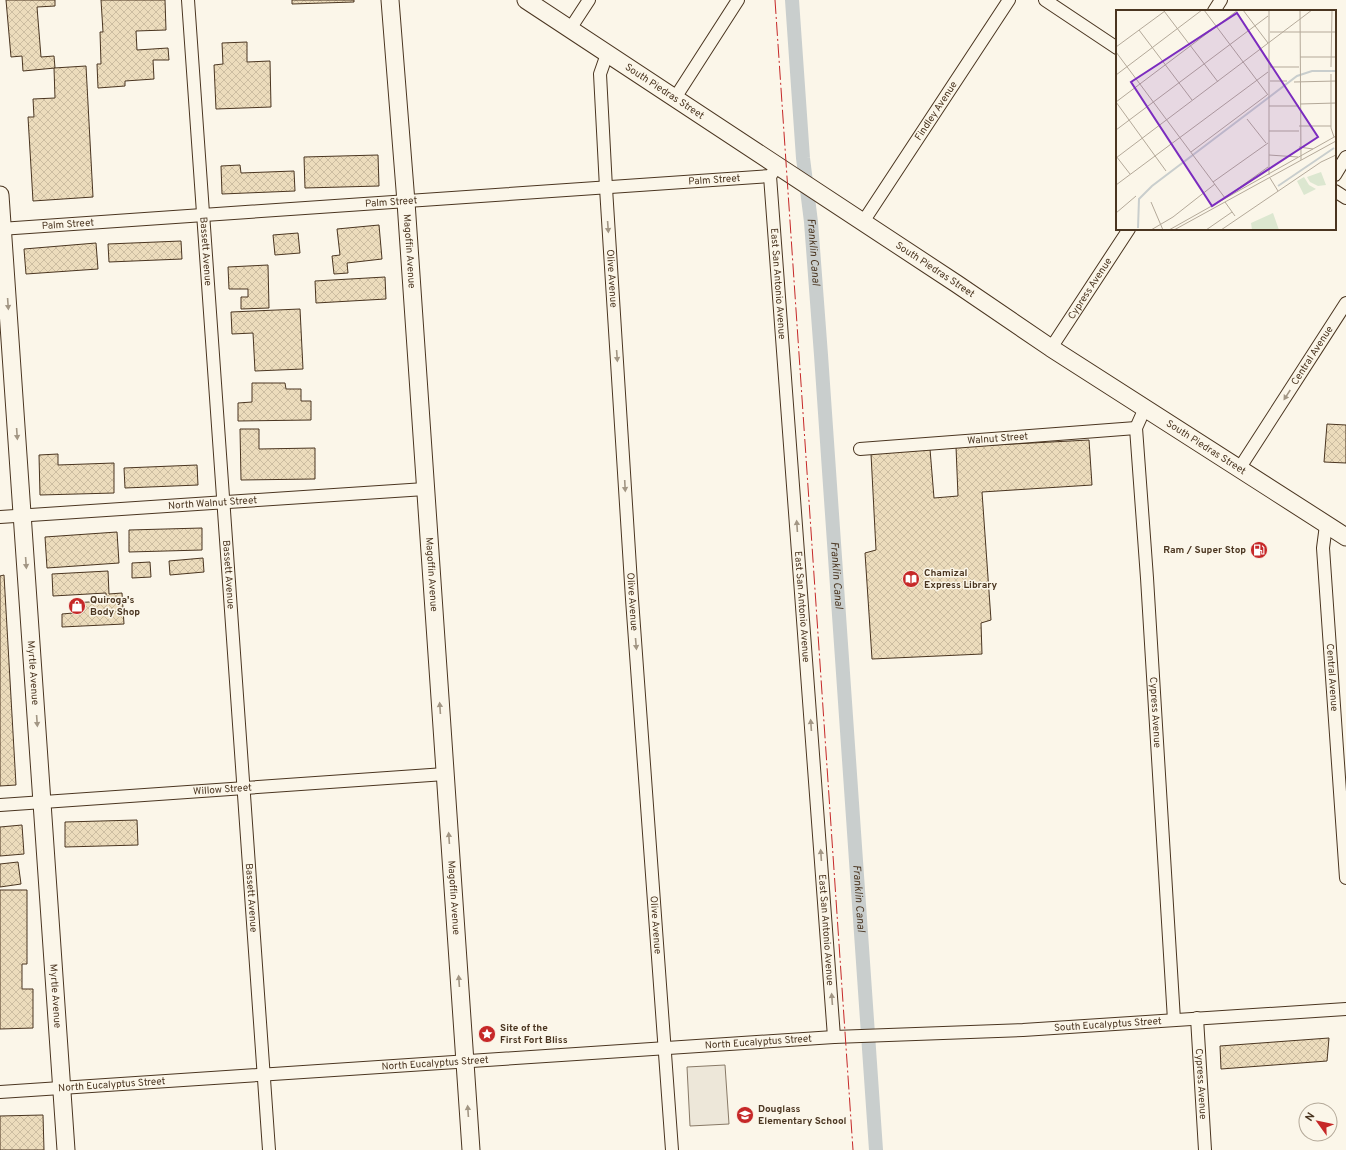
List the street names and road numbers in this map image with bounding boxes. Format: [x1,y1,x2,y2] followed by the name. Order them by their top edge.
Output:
[623,61,707,122] street label: South Piedras Street
[912,79,960,143] street label: Findley Avenue
[688,172,741,188] street label: Palm Street
[364,194,418,210] street label: Palm Street
[400,214,418,289] street label: Magoffin Avenue
[41,216,95,233] street label: Palm Street
[197,216,215,286] street label: Bassett Avenue
[767,228,789,340] street label: East San Antonio Avenue
[893,239,977,301] street label: South Piedras Street
[603,249,620,308] street label: Olive Avenue
[1065,255,1115,322] street label: Cypress Avenue
[1288,323,1336,388] street label: Central Avenue
[1164,417,1249,478] street label: South Piedras Street
[967,430,1029,447] street label: Walnut Street
[168,494,258,512] street label: North Walnut Street
[422,537,441,612] street label: Magoffin Avenue
[220,540,237,610] street label: Bassett Avenue
[791,551,813,663] street label: East San Antonio Avenue
[624,572,641,631] street label: Olive Avenue
[24,640,42,705] street label: Myrtle Avenue
[1323,643,1341,712] street label: Central Avenue
[1147,677,1164,748] street label: Cypress Avenue
[193,781,252,798] street label: Willow Street
[445,860,463,935] street label: Magoffin Avenue
[242,863,260,933] street label: Bassett Avenue
[815,874,837,986] street label: East San Antonio Avenue
[647,895,664,955] street label: Olive Avenue
[47,963,64,1029] street label: Myrtle Avenue
[1054,1014,1162,1034] street label: South Eucalyptus Street
[704,1032,813,1052] street label: North Eucalyptus Street
[1192,1048,1210,1120] street label: Cypress Avenue
[381,1053,489,1073] street label: North Eucalyptus Street
[58,1075,166,1095] street label: North Eucalyptus Street

